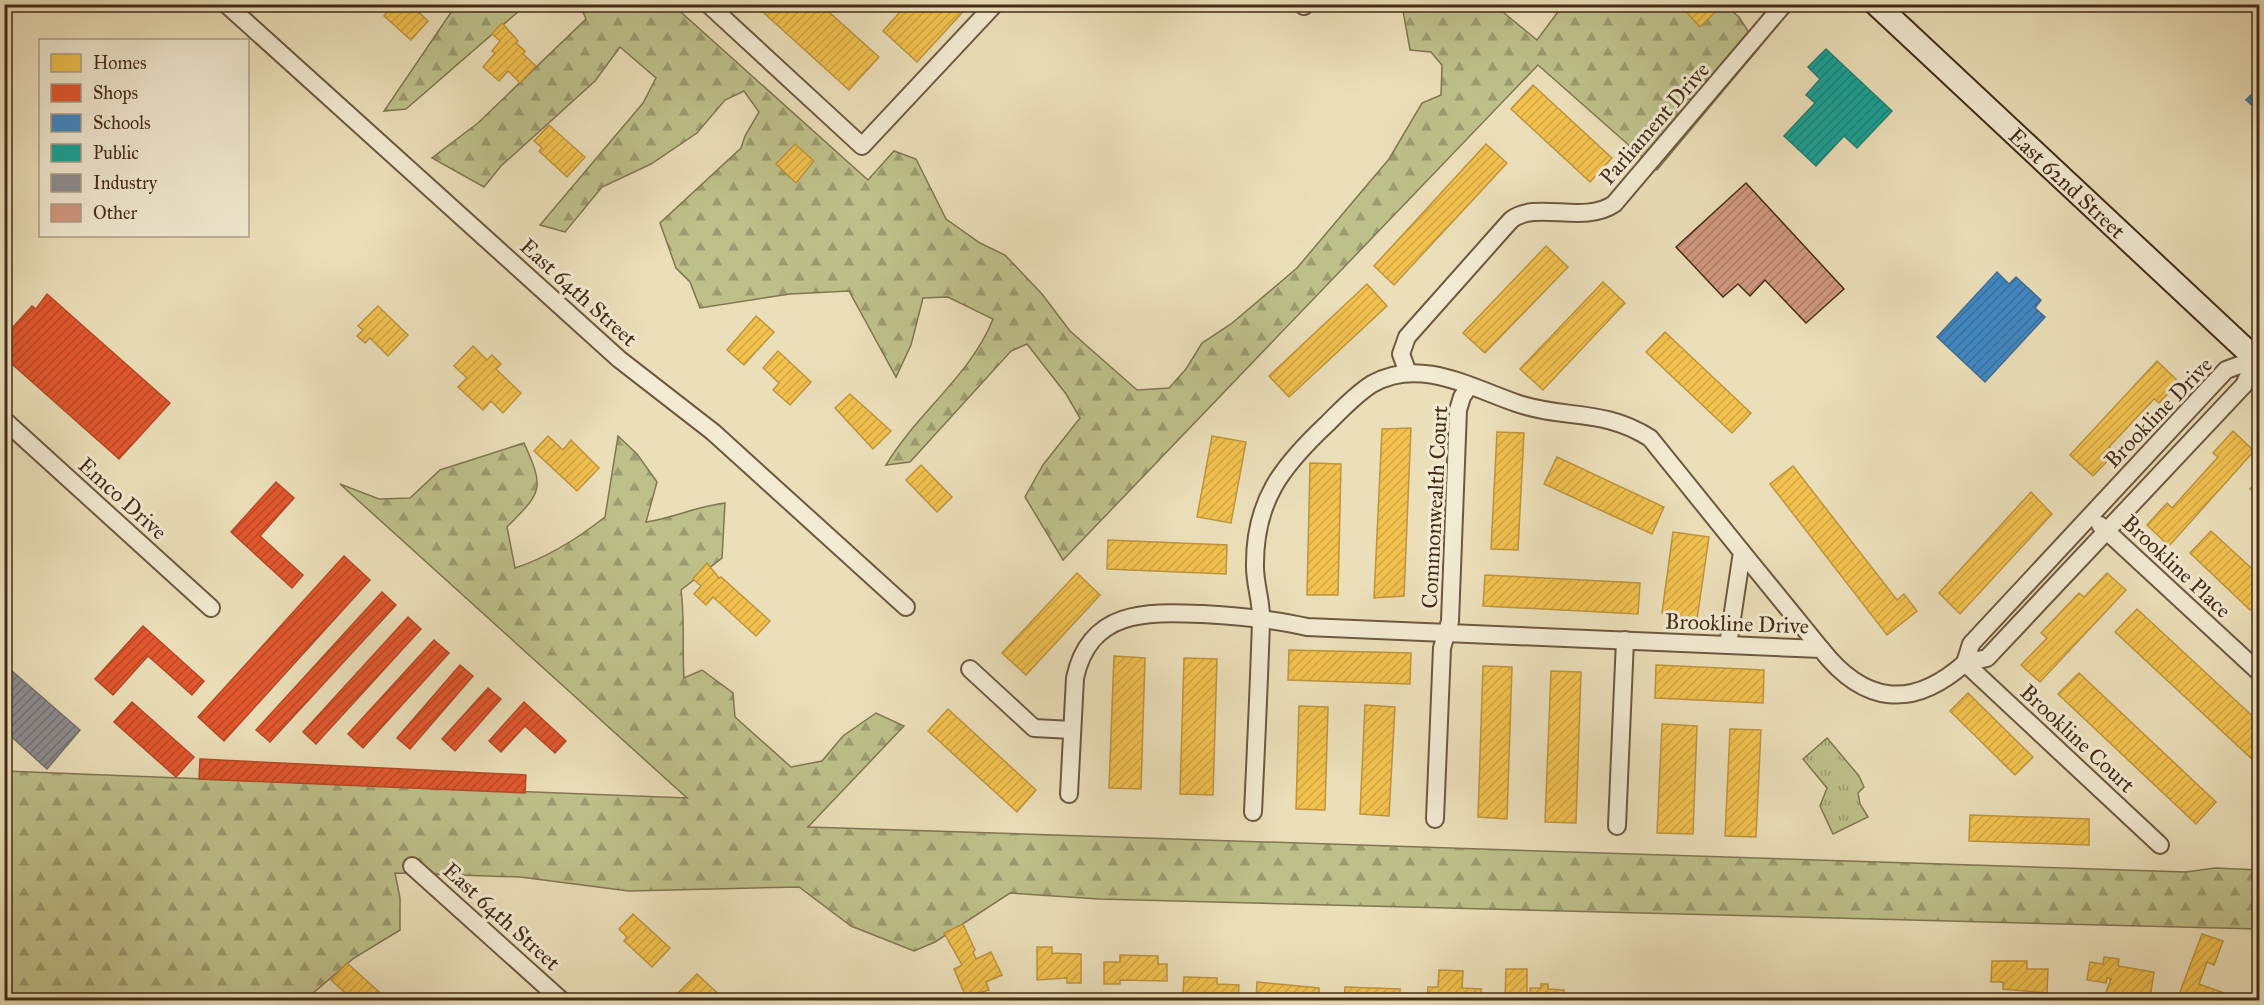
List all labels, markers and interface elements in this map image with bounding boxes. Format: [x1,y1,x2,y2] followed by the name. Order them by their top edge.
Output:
[39,39,249,237] legend
[93,52,147,74] text: Homes
[1594,56,1715,190] street label: Parliament Drive
[93,82,138,104] text: Shops
[93,112,151,134] text: Schools
[2003,122,2131,245] street label: East 62nd Street
[93,142,139,164] text: Public
[93,172,158,194] text: Industry
[93,202,138,224] text: Other
[514,233,643,352] street label: East 64th Street
[2099,351,2218,473] street label: Brookline Drive
[1416,405,1453,609] street label: Commonwealth Court
[73,451,173,545] street label: Emco Drive
[2117,509,2237,624] street label: Brookline Place
[1665,607,1809,640] street label: Brookline Drive
[2015,678,2141,799] street label: Brookline Court
[437,857,566,976] street label: East 64th Street

